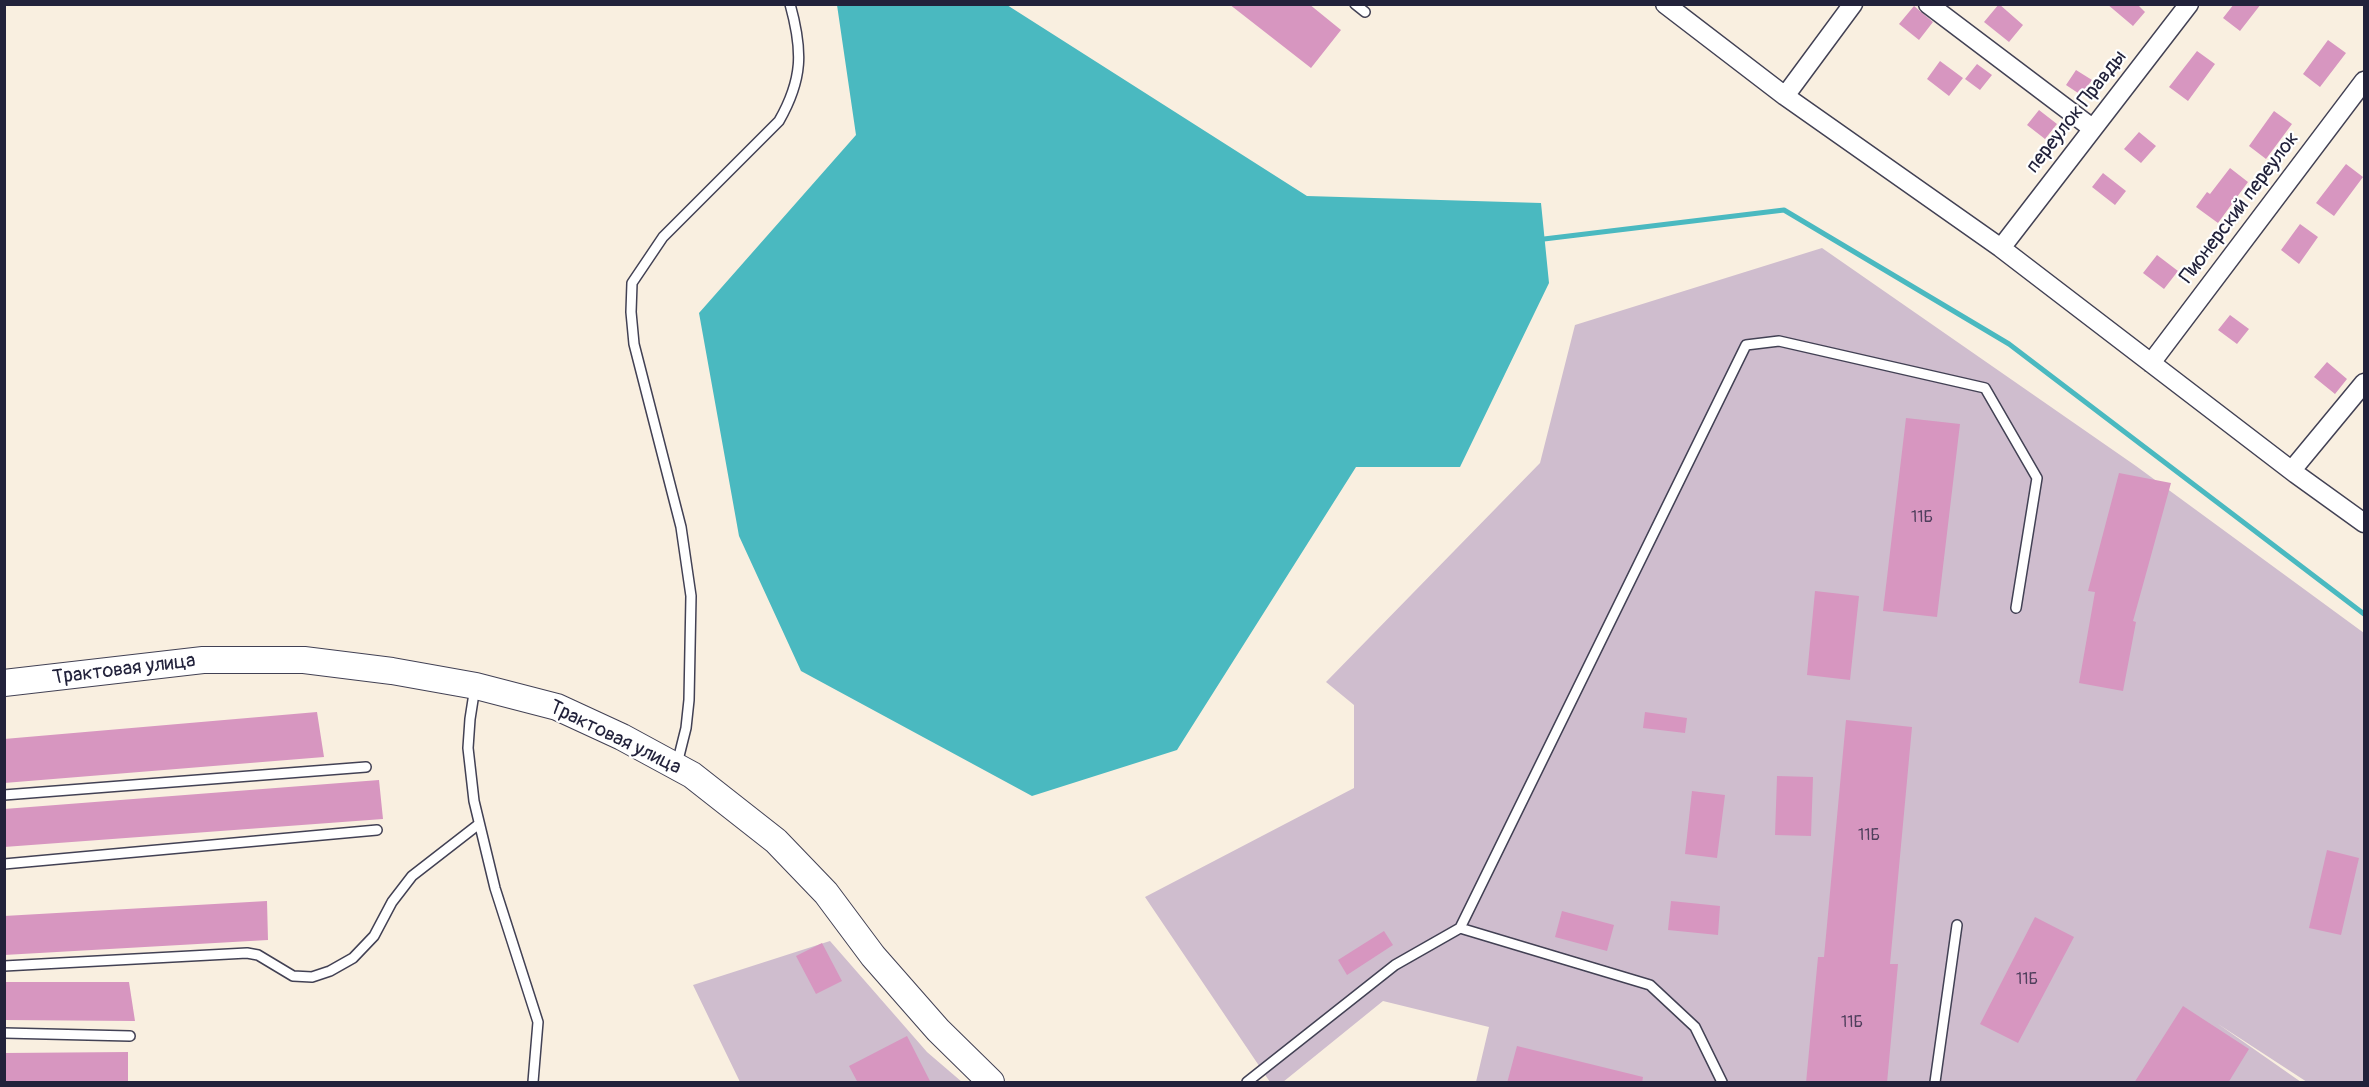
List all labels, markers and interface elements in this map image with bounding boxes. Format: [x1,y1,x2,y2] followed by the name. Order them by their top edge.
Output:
[2022,46,2132,178] street label: переулок Правды
[2175,127,2305,289] street label: Пионерский переулок
[1911,508,1933,528] house number: 11Б
[51,649,197,691] street label: Трактовая улица
[545,696,685,780] street label: Трактовая улица
[1858,826,1880,846] house number: 11Б
[2016,970,2038,990] house number: 11Б
[1841,1013,1863,1033] house number: 11Б

